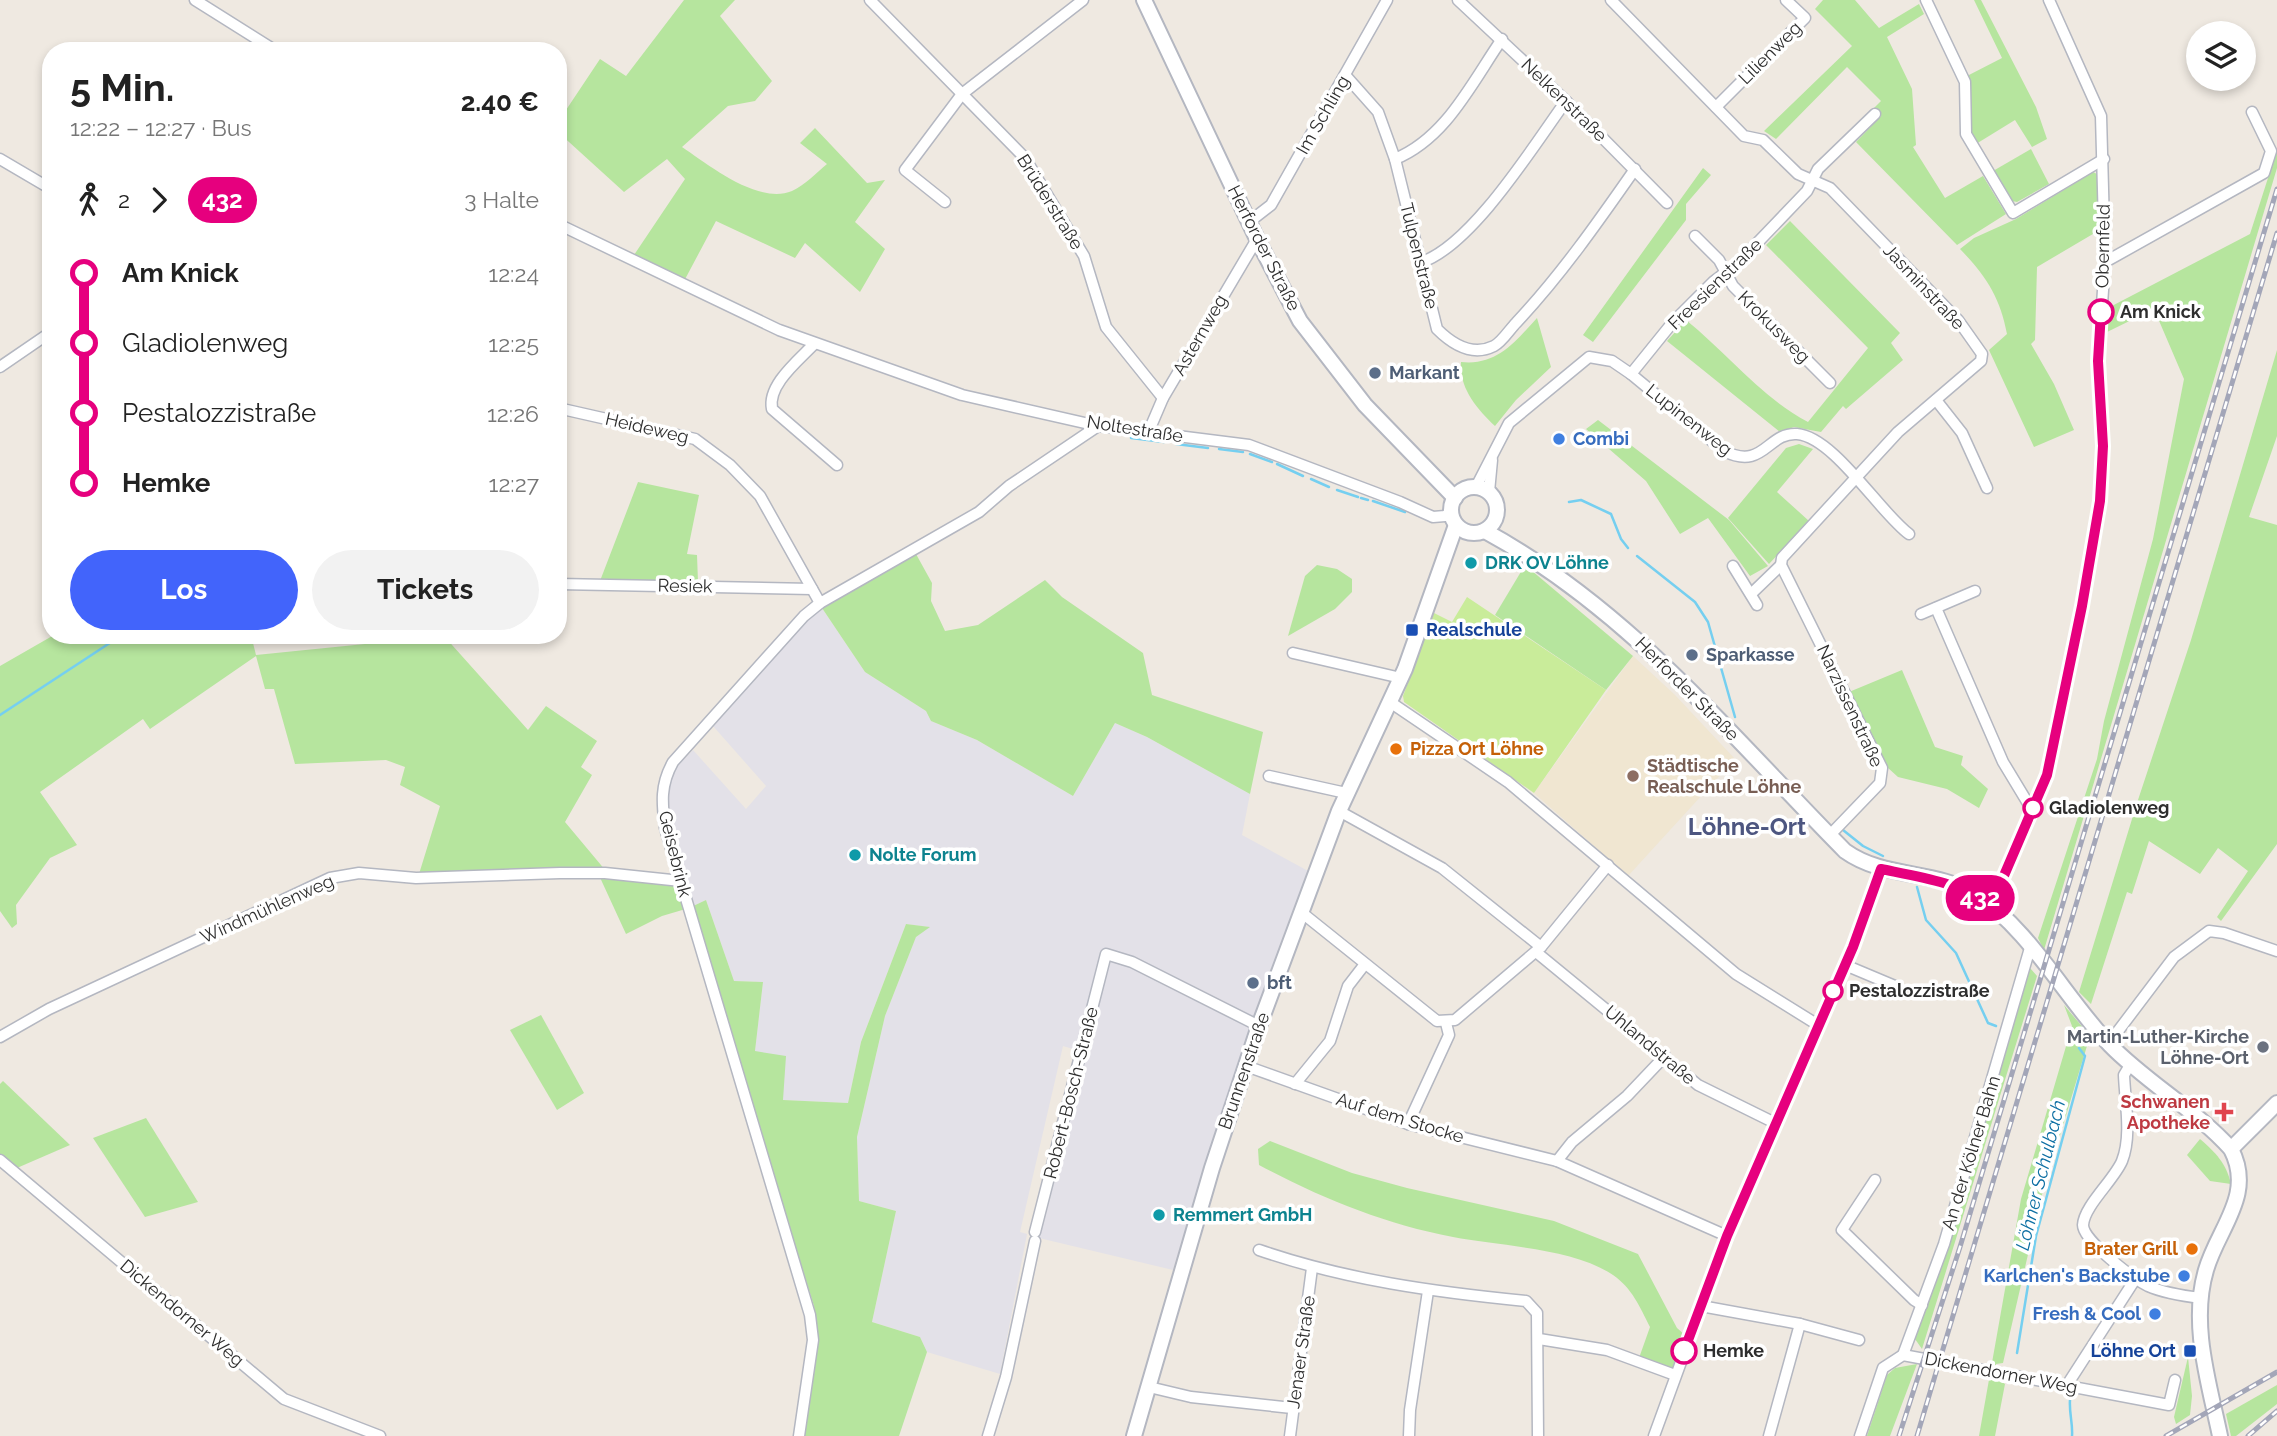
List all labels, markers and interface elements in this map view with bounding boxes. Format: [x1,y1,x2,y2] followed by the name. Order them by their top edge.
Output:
[1734,17,1805,88] street label: Lilienweg
[2186,21,2256,91] map controls
[2186,21,2256,91] button: layers
[1517,54,1612,146] street label: Nelkenstraße
[70,65,174,110] text: 5 Min.
[1292,72,1353,158] street label: Im Schling
[461,87,539,117] text: 2.40 €
[70,114,252,141] text: 12:22 – 12:27 · Bus
[1013,150,1088,254] street label: Brüderstraße
[70,181,108,219] icon: walk
[140,181,178,219] icon: forward
[1224,181,1305,314] street label: Herforder Straße
[202,185,243,214] text: 432
[118,186,130,213] text: 2
[464,186,539,213] text: 3 Halte
[1396,201,1443,311] street label: Tulpenstraße
[2091,204,2114,288] street label: Obernfeld
[1663,233,1766,334] street label: Freesienstraße
[1879,240,1970,334] street label: Jasminstraße
[122,258,239,288] text: Am Knick
[488,260,539,287] text: 12:24
[1734,286,1815,367] street label: Krokusweg
[1168,291,1231,379] street label: Asternweg
[2088,299,2114,325] marker: Am Knick
[2120,301,2202,322] place label: Am Knick
[122,328,288,358] text: Gladiolenweg
[488,330,539,357] text: 12:25
[1389,362,1460,383] place label: Markant
[1367,365,1383,381] marker: Markant
[1642,379,1737,460] street label: Lupinenweg
[122,398,316,428] text: Pestalozzistraße
[487,400,539,427] text: 12:26
[603,408,691,447] street label: Heideweg
[1085,411,1185,447] street label: Noltestraße
[1573,428,1629,449] place label: Combi
[1551,431,1567,447] marker: Combi
[122,468,210,498] text: Hemke
[489,470,539,497] text: 12:27
[70,550,298,630] button: Los
[312,550,539,630] button: Tickets
[1485,552,1609,573] place label: DRK OV Löhne
[1463,555,1479,571] marker: DRK OV Löhne
[657,575,713,596] street label: Resiek
[1426,619,1522,640] place label: Realschule
[1404,622,1420,638] marker: Realschule
[1631,632,1744,745] street label: Herforder Straße
[1813,641,1888,771] street label: Narzissenstraße
[1706,644,1795,665] place label: Sparkasse
[1684,647,1700,663] marker: Sparkasse
[1410,738,1544,759] place label: Pizza Ort Löhne
[1388,741,1404,757] marker: Pizza Ort Löhne
[1647,755,1801,797] place label: Städtische Realschule Löhne
[1625,768,1641,784] marker: Städtische Realschule Löhne
[2049,797,2169,818] place label: Gladiolenweg
[2023,798,2043,818] marker: Gladiolenweg
[655,809,696,900] street label: Geisebrink
[1688,812,1806,841] district label: Löhne-Ort
[869,844,977,865] place label: Nolte Forum
[847,847,863,863] marker: Nolte Forum
[197,870,337,947] street label: Windmühlenweg
[1940,875,2020,921] line badge: 432
[1960,883,2000,912] text: 432
[1267,972,1292,993] place label: bft
[1245,975,1261,991] marker: bft
[1849,980,1990,1001] place label: Pestalozzistraße
[1823,981,1843,1001] marker: Pestalozzistraße
[1601,1001,1700,1089] street label: Uhlandstraße
[1039,1004,1102,1181] street label: Robert-Bosch-Straße
[1214,1009,1274,1132] street label: Brunnenstraße
[2067,1026,2249,1068] place label: Martin-Luther-Kirche Löhne-Ort
[2255,1039,2271,1055] marker: Martin-Luther-Kirche Löhne-Ort
[1937,1073,2004,1233] street label: An der Kölner Bahn
[1334,1088,1467,1147] street label: Auf dem Stocke
[2120,1091,2210,1133] place label: Schwanen Apotheke
[2011,1098,2069,1252] water label: Löhner Schulbach
[2216,1104,2232,1120] marker: Schwanen Apotheke
[1173,1204,1312,1225] place label: Remmert GmbH
[1151,1207,1167,1223] marker: Remmert GmbH
[2084,1238,2178,1259] place label: Brater Grill
[2184,1241,2200,1257] marker: Brater Grill
[116,1255,249,1371] street label: Dickendorner Weg
[1983,1265,2170,1286] place label: Karlchen's Backstube
[2176,1268,2192,1284] marker: Karlchen's Backstube
[1282,1294,1319,1410] street label: Jenaer Straße
[2032,1303,2141,1324] place label: Fresh & Cool
[2147,1306,2163,1322] marker: Fresh & Cool
[1671,1338,1697,1364] marker: Hemke
[1703,1340,1764,1361] place label: Hemke
[2090,1340,2176,1361] place label: Löhne Ort
[2182,1343,2198,1359] marker: Löhne Ort
[1923,1347,2079,1398] street label: Dickendorner Weg

